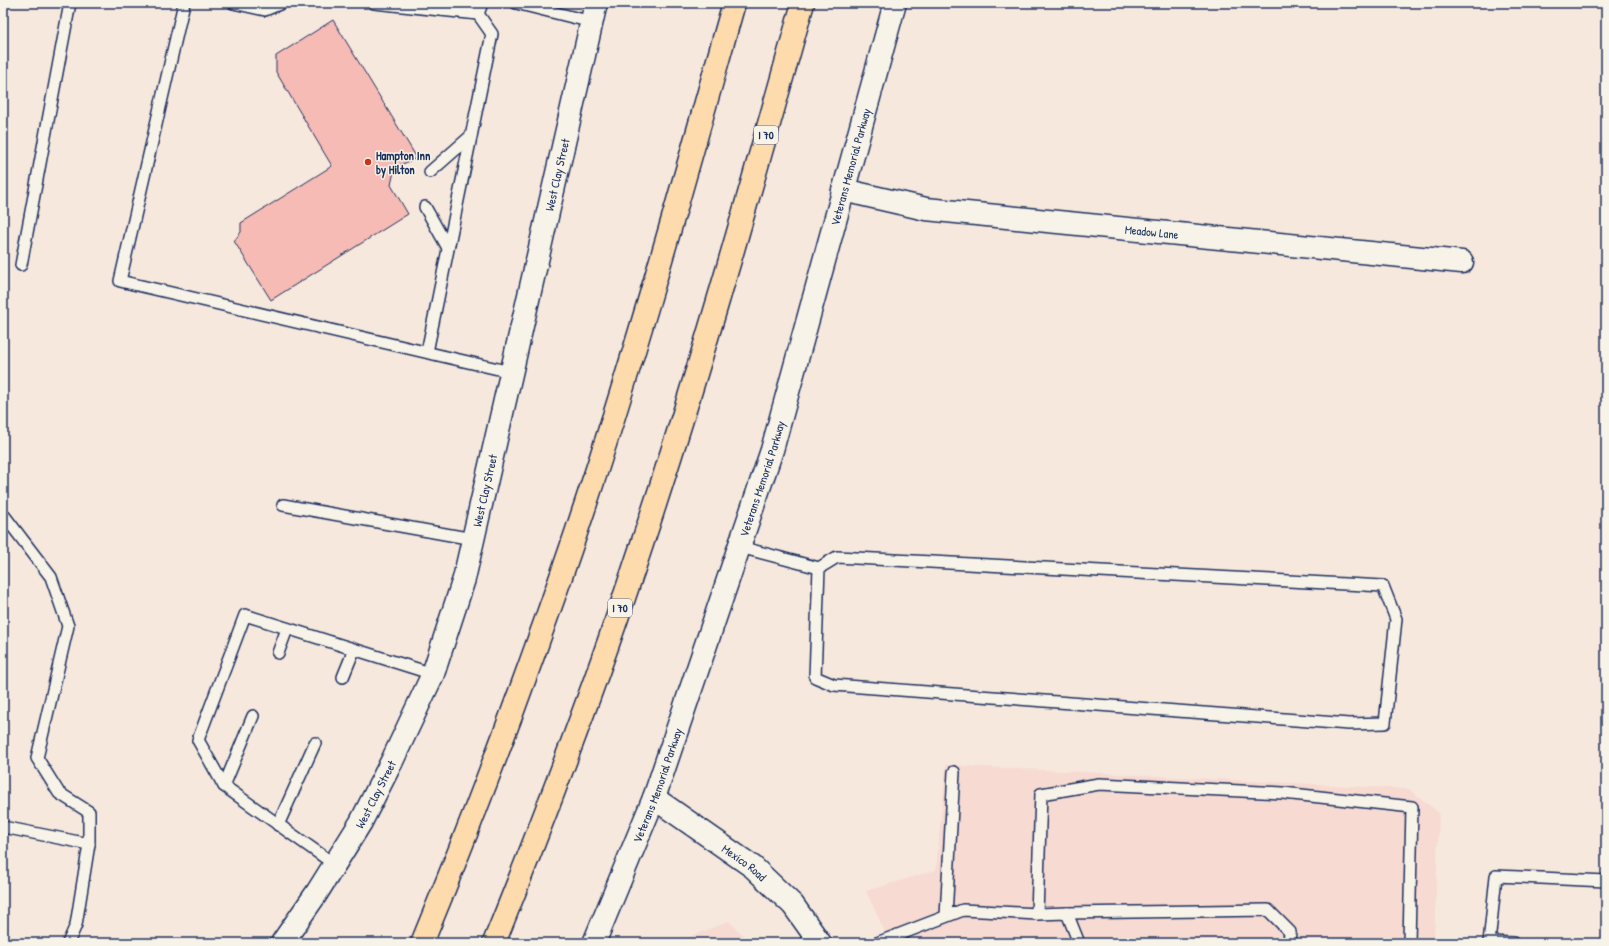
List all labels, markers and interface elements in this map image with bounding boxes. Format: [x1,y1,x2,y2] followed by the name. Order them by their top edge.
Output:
[826,106,874,228] street label: Veterans Memorial Parkway
[754,126,778,144] road number: I 70
[540,136,573,213] street label: West Clay Street
[376,147,431,179] place label: Hampton Inn by Hilton
[363,157,373,167] marker: Hampton Inn by Hilton
[1124,220,1180,242] street label: Meadow Lane
[735,419,788,539] street label: Veterans Memorial Parkway
[468,452,501,528] street label: West Clay Street
[608,599,632,617] road number: I 70
[628,726,686,845] street label: Veterans Memorial Parkway
[351,756,400,831] street label: West Clay Street
[719,840,771,885] street label: Mexico Road

